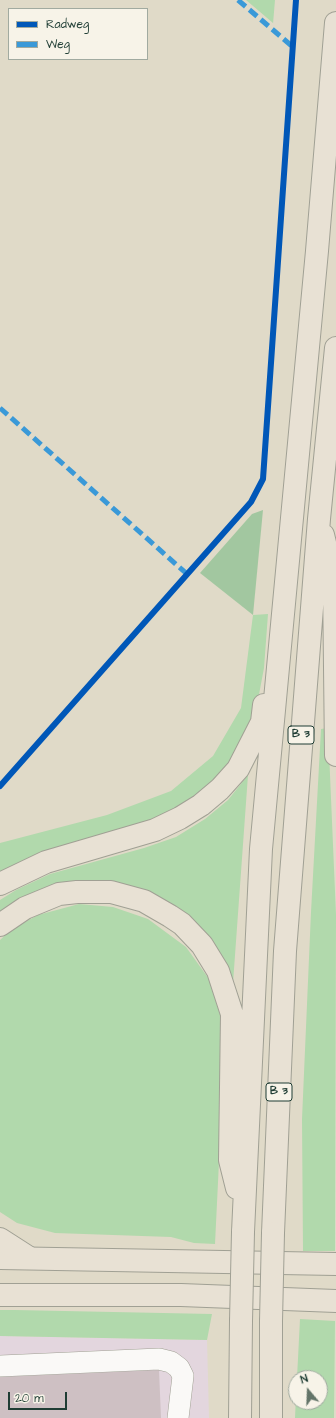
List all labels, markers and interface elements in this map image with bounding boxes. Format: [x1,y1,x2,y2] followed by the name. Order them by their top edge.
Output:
[8,8,148,60] legend
[46,16,89,33] text: Radweg
[46,36,70,53] text: Weg
[288,726,314,744] road number: B 3
[266,1083,292,1101] road number: B 3
[288,1370,328,1410] north arrow
[299,1371,310,1387] text: N
[10,1384,69,1410] scale bar
[15,1390,44,1407] text: 20 m

